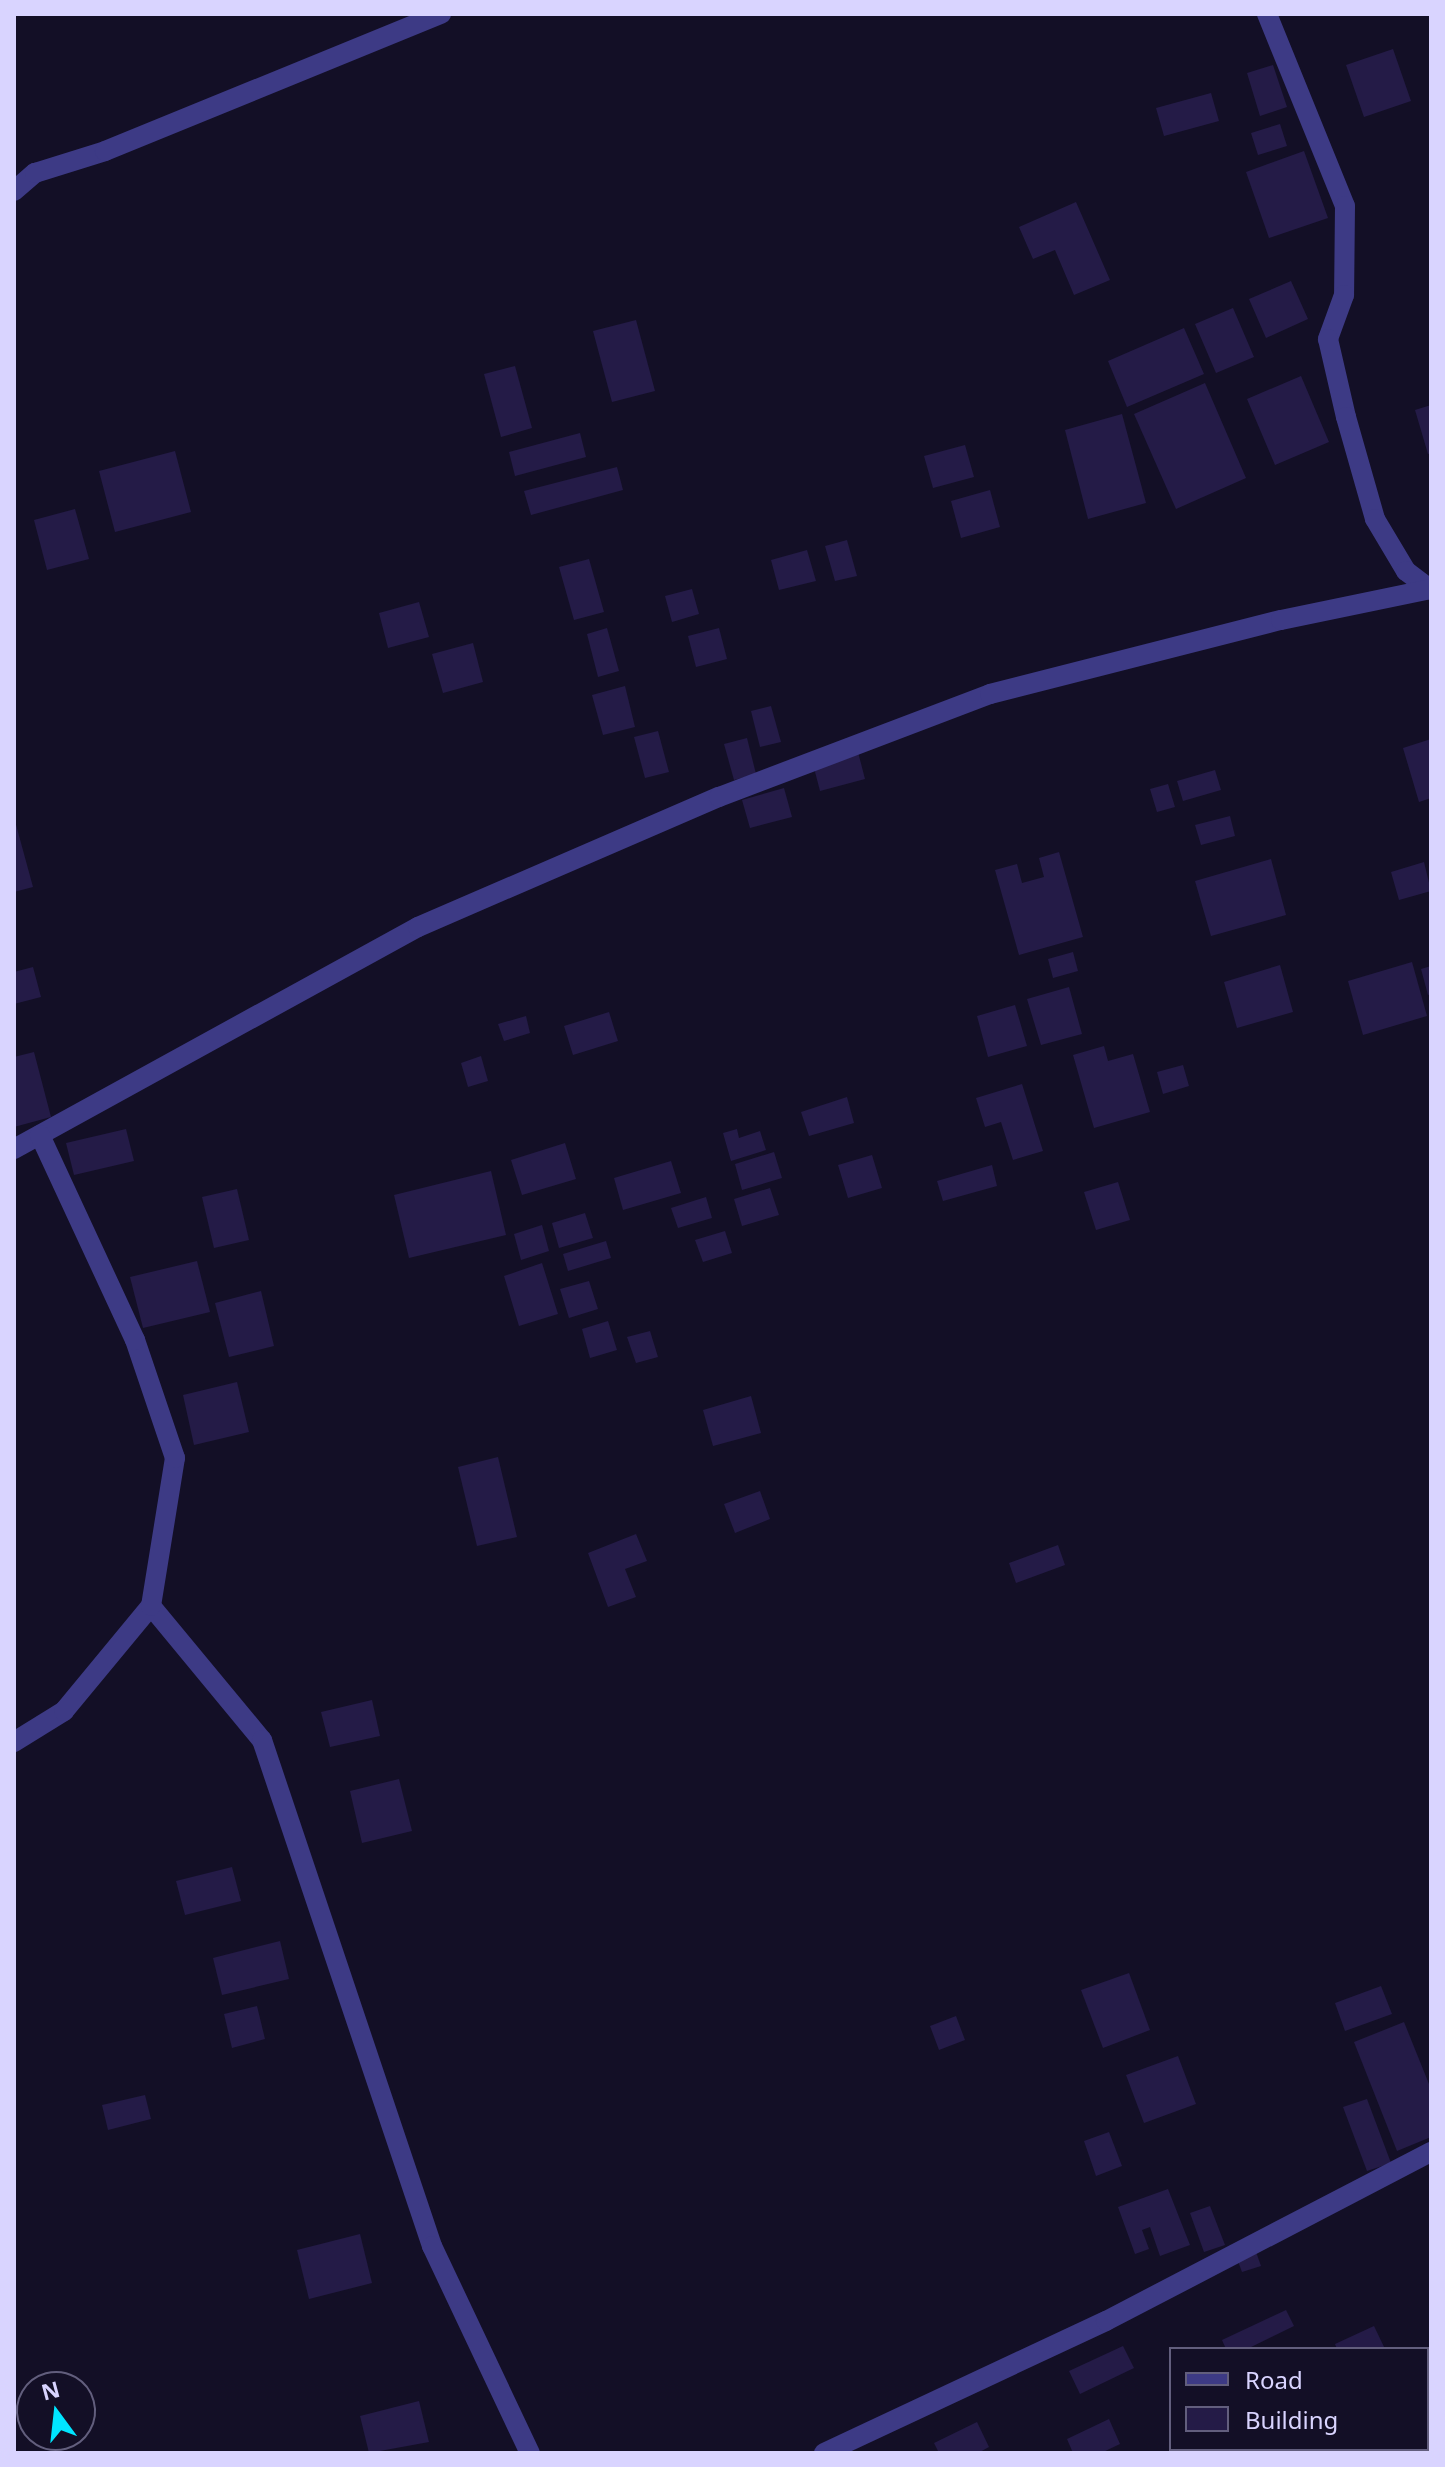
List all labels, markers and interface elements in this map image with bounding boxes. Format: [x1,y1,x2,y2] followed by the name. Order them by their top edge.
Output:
[1169,2347,1429,2451] legend
[1245,2363,1303,2396] text: Road
[16,2371,96,2451] north arrow
[38,2373,63,2407] text: N
[1245,2403,1338,2436] text: Building

